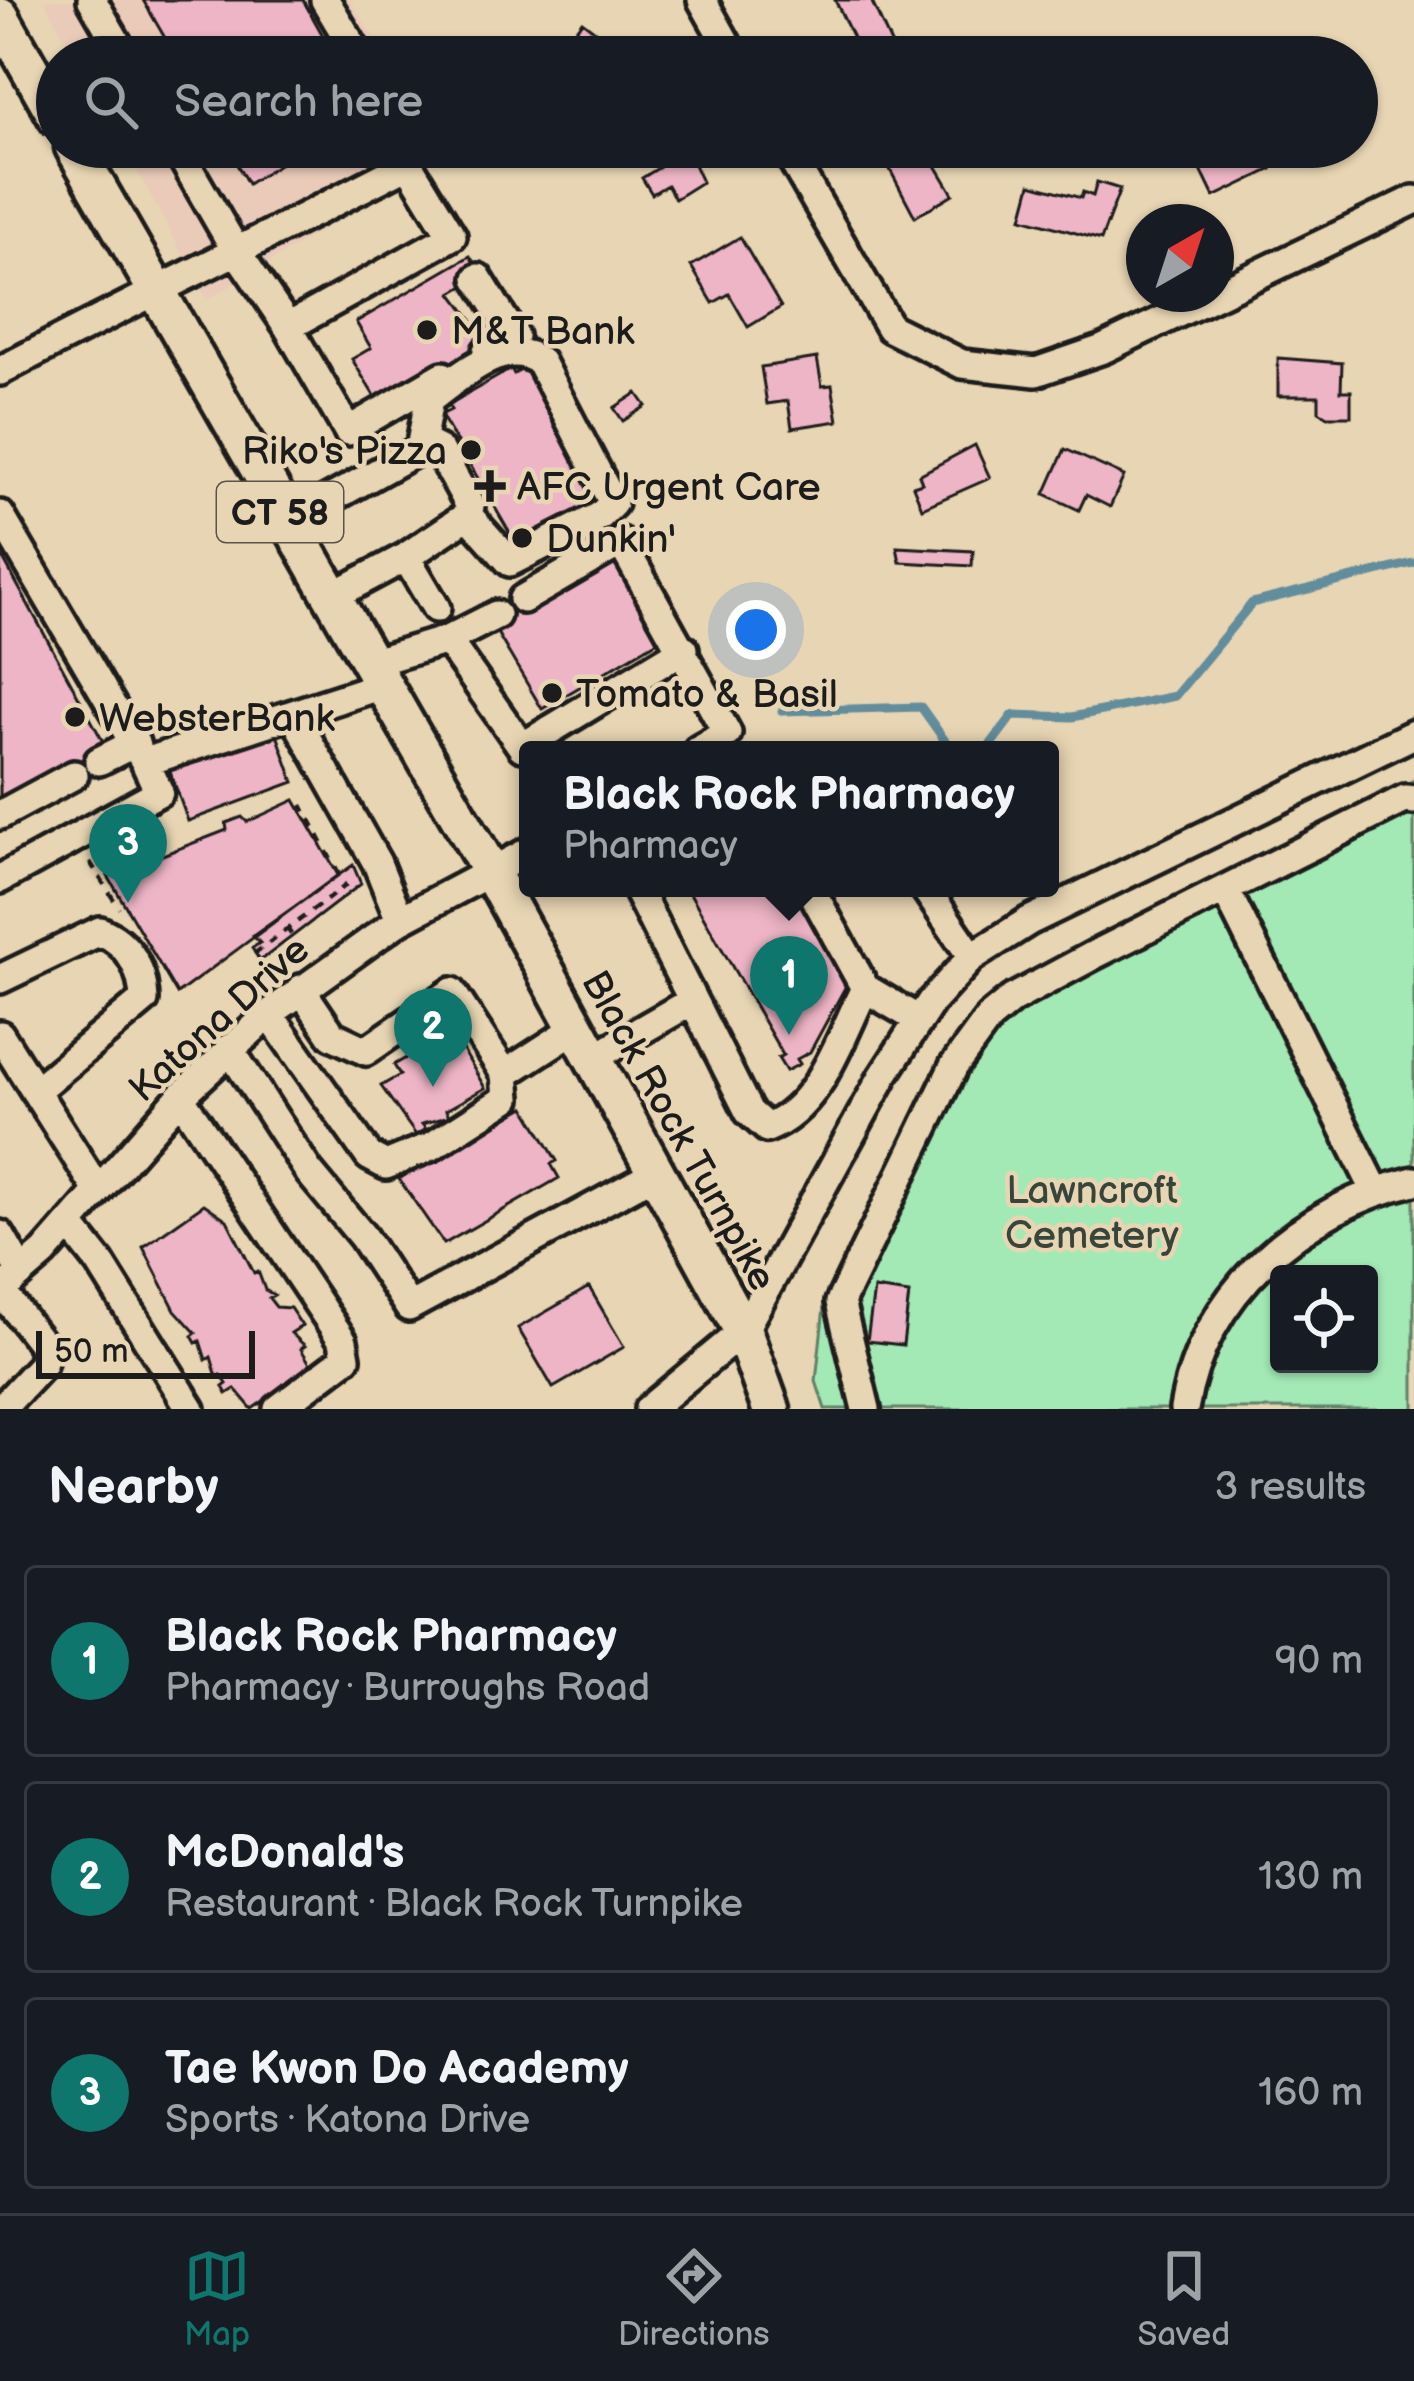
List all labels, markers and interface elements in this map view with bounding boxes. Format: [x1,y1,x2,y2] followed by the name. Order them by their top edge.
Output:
[36,36,1378,168] search box
[78,69,144,135] icon: search
[174,75,423,130] text: Search here
[1126,204,1234,312] north arrow
[451,309,635,356] place label: M&T Bank
[414,317,440,343] marker: M&T Bank
[242,429,447,476] place label: Riko's Pizza
[458,437,484,463] marker: Riko's Pizza
[517,465,821,512] place label: AFC Urgent Care
[474,470,506,502] marker: AFC Urgent Care
[217,482,343,542] road number: CT 58
[546,517,676,564] place label: Dunkin'
[509,525,535,551] marker: Dunkin'
[726,600,786,660] your location
[576,672,838,719] place label: Tomato & Basil
[539,680,565,706] marker: Tomato & Basil
[99,696,336,743] place label: WebsterBank
[62,704,88,730] marker: WebsterBank
[519,741,1059,897] popup
[563,768,1015,823] text: Black Rock Pharmacy
[89,804,167,903] pin: 3
[563,823,738,870] text: Pharmacy
[120,927,319,1113] street label: Katona Drive
[750,936,828,1035] pin: 1
[570,963,785,1299] street label: Black Rock Turnpike
[394,988,472,1087] pin: 2
[1005,1168,1179,1260] park label: Lawncroft Cemetery
[1270,1265,1378,1373] map controls
[1270,1265,1378,1373] button: locate
[36,1325,255,1378] scale bar
[54,1332,129,1372] text: 50 m
[48,1457,219,1518] text: Nearby
[1214,1464,1366,1511] text: 3 results
[165,1610,617,1665] text: Black Rock Pharmacy
[82,1638,98,1685] text: 1
[1275,1638,1363,1685] text: 90 m
[165,1665,650,1712] text: Pharmacy · Burroughs Road
[165,1826,404,1881] text: McDonald's
[78,1854,102,1901] text: 2
[1258,1854,1363,1901] text: 130 m
[165,1881,743,1928] text: Restaurant · Black Rock Turnpike
[165,2042,629,2097] text: Tae Kwon Do Academy
[79,2070,101,2117] text: 3
[1258,2070,1363,2117] text: 160 m
[165,2097,530,2144] text: Sports · Katona Drive
[184,2243,250,2355] tab: Map
[618,2243,770,2355] tab: Directions
[1137,2243,1230,2355] tab: Saved

